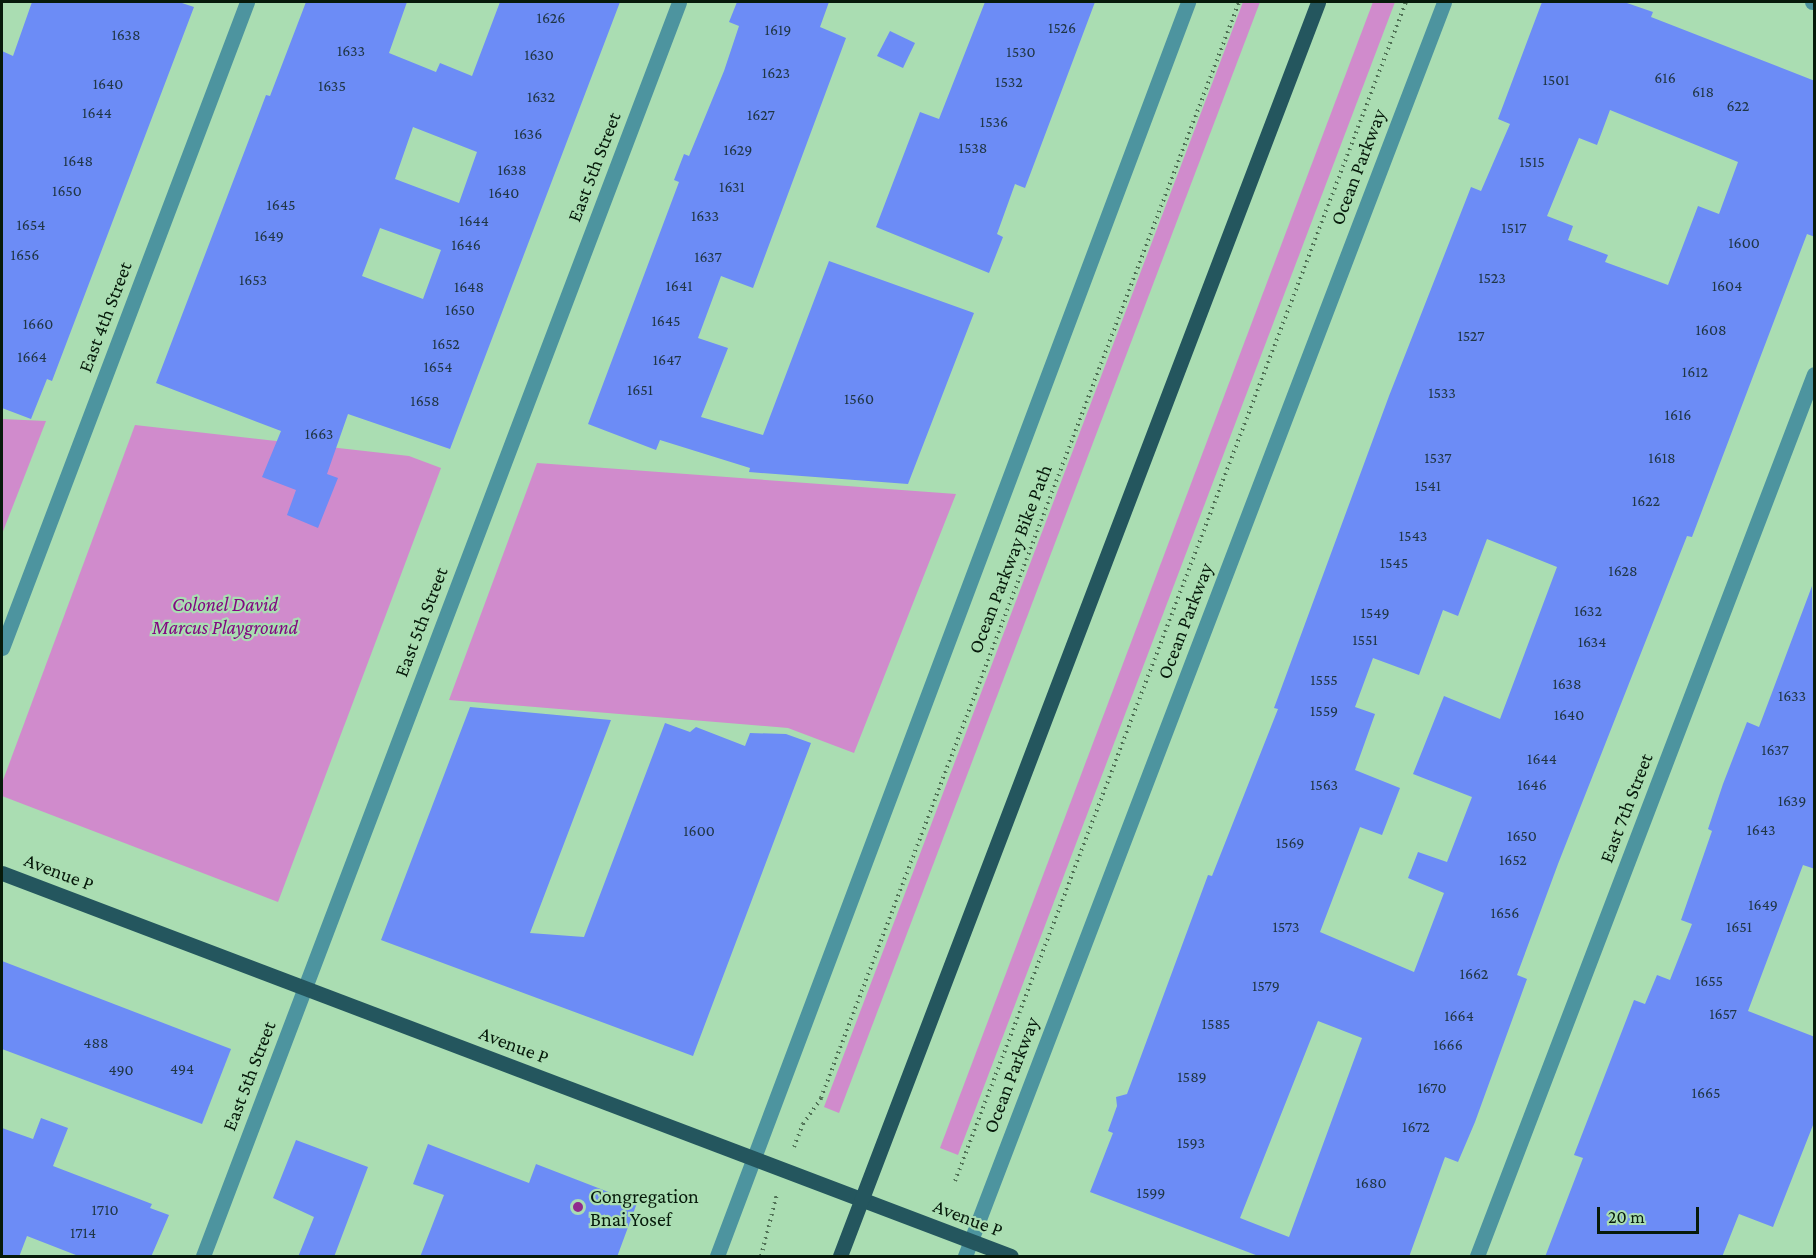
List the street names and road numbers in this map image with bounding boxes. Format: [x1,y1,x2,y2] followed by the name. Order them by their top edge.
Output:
[1325,106,1391,228] street label: Ocean Parkway
[562,109,626,225] street label: East 5th Street
[73,258,137,376] street label: East 4th Street
[963,461,1057,657] street label: Ocean Parkway Bike Path
[1152,560,1218,682] street label: Ocean Parkway
[389,564,453,680] street label: East 5th Street
[1594,750,1658,866] street label: East 7th Street
[21,848,97,896] street label: Avenue P
[978,1014,1044,1136] street label: Ocean Parkway
[217,1018,281,1134] street label: East 5th Street
[476,1021,552,1069] street label: Avenue P
[930,1194,1006,1242] street label: Avenue P

